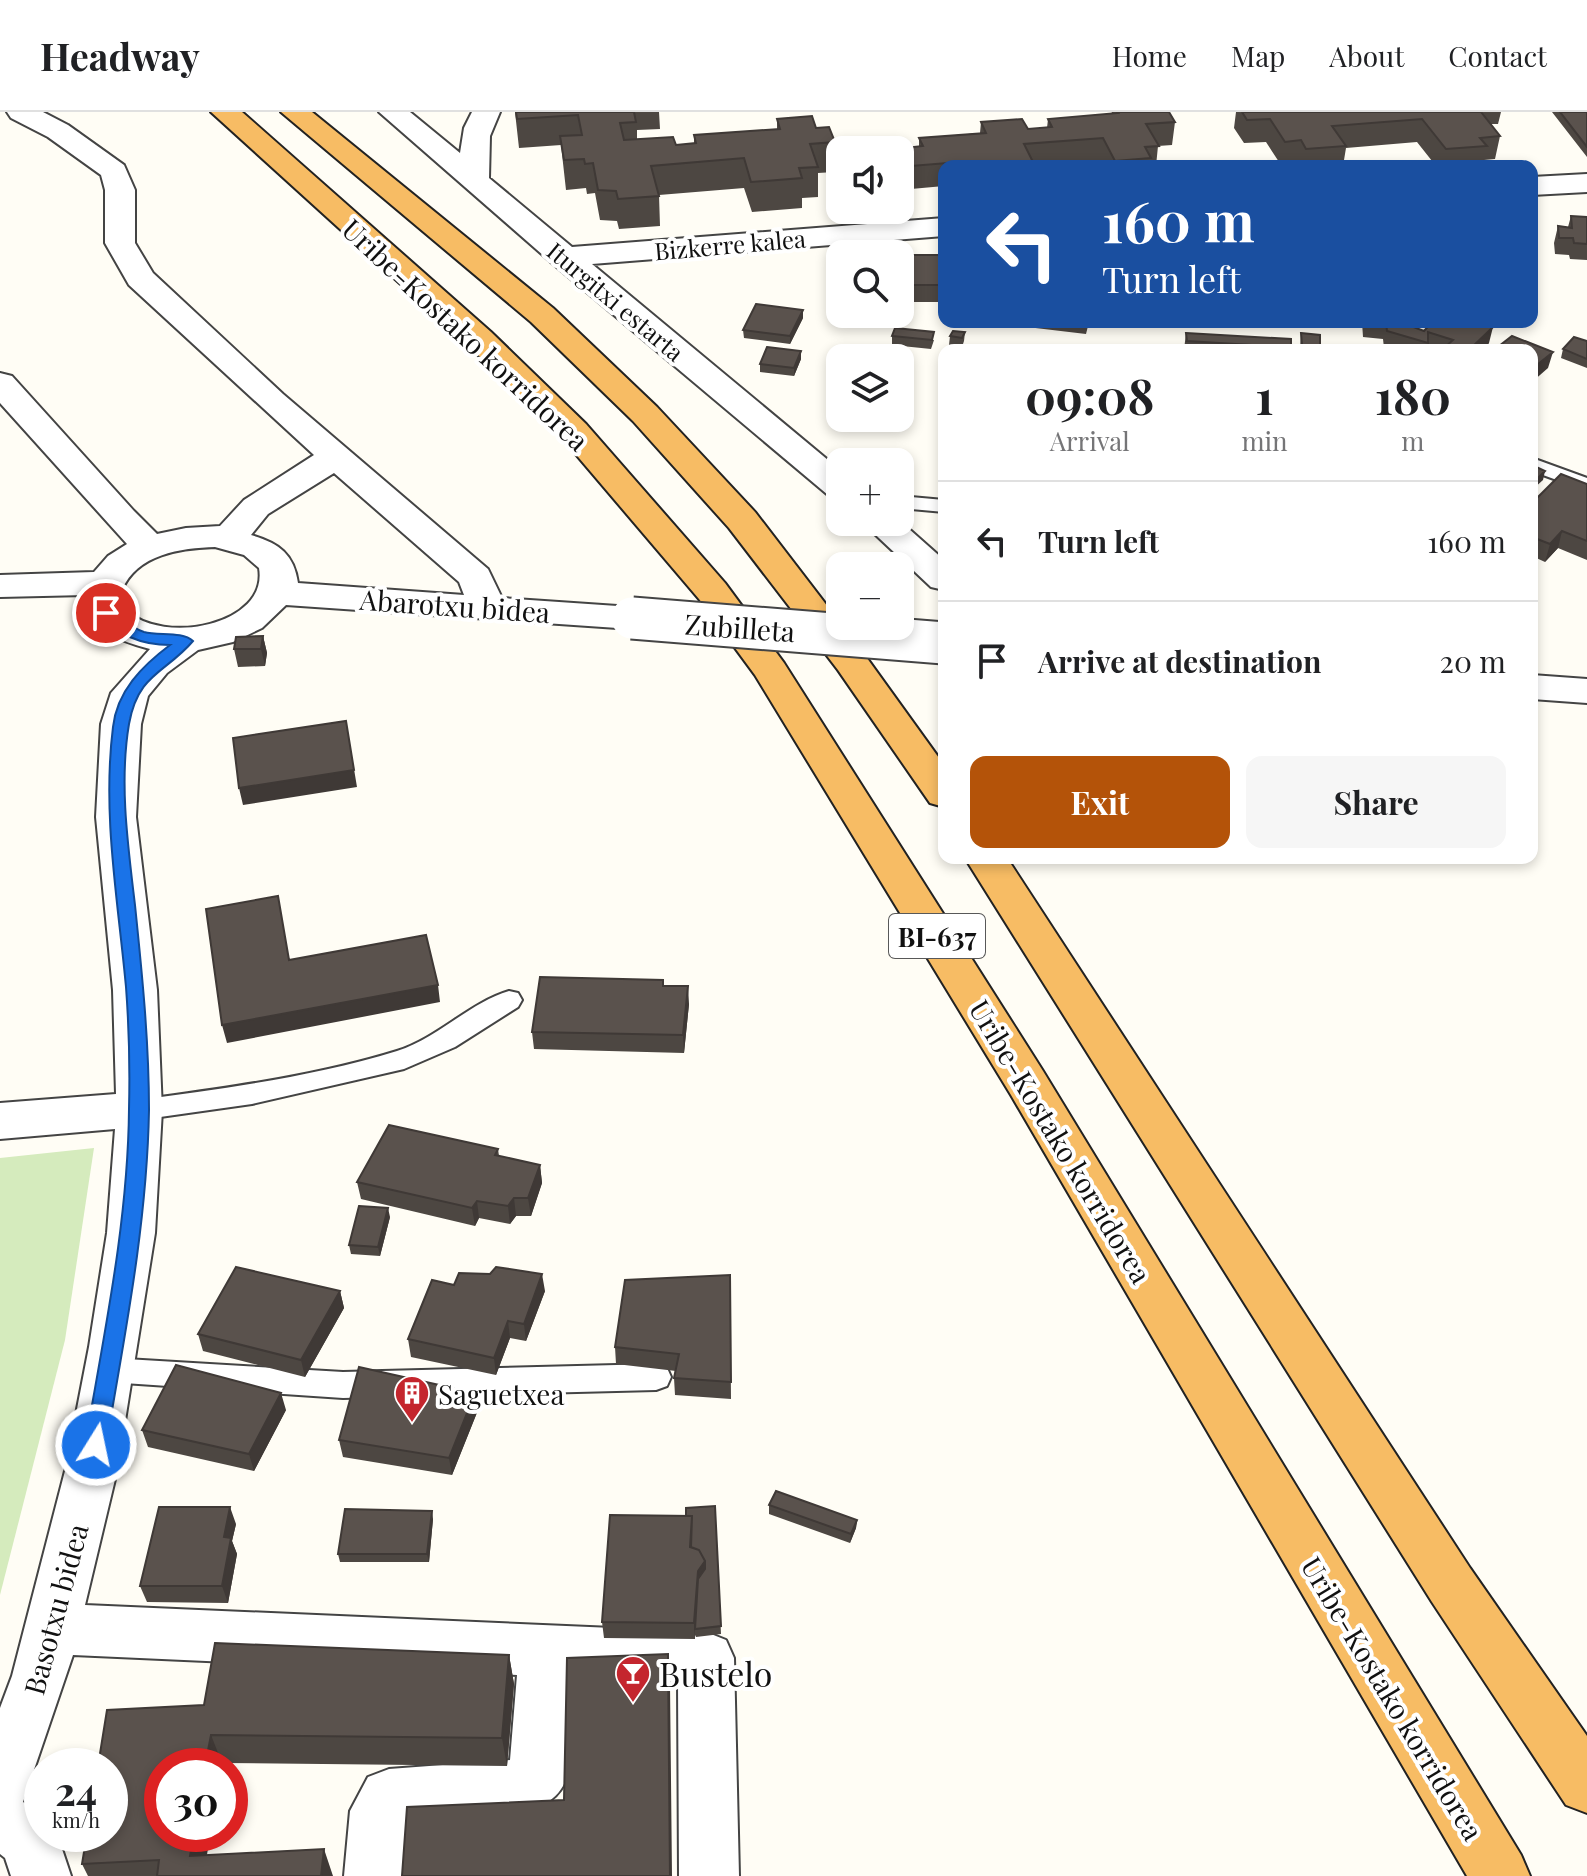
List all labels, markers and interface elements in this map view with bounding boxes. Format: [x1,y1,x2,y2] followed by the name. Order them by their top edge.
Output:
[40,30,200,81] text: Headway
[1112,37,1187,74] text: Home
[1231,37,1285,74] text: Map
[1329,37,1404,74] text: About
[1448,37,1547,74] text: Contact
[826,136,914,640] map controls
[826,136,914,224] button: sound
[1102,182,1255,257] text: 160 m
[970,192,1074,296] icon: left
[335,210,597,458] street label: Uribe-Kostako korridorea
[653,221,807,267] street label: Bizkerre kalea
[541,234,691,368] street label: Iturgitxi estarta
[826,240,914,328] button: search
[1102,254,1241,302] text: Turn left
[826,344,914,432] button: layers
[1025,363,1154,427] text: 09:08
[1255,363,1274,427] text: 1
[1375,363,1451,427] text: 180
[1050,423,1130,458] text: Arrival
[1241,423,1288,458] text: min
[1401,423,1424,458] text: m
[826,448,914,536] button: +
[970,519,1014,563] icon: left
[1038,521,1159,561] text: Turn left
[1427,521,1506,561] text: 160 m
[826,552,914,640] button: −
[72,579,140,647] pin
[358,580,551,630] street label: Abarotxu bidea
[84,591,128,635] icon: arrive
[684,605,796,649] street label: Zubilleta
[970,639,1014,683] icon: arrive
[1038,641,1321,681] text: Arrive at destination
[1440,641,1506,681] text: 20 m
[970,756,1230,848] button: Exit
[1246,756,1506,848] button: Share
[889,914,985,958] road number: BI-637
[962,993,1160,1289] street label: Uribe-Kostako korridorea
[393,1374,431,1424] building icon: Saguetxea
[438,1375,564,1412] place label: Saguetxea
[54,1403,138,1487] position arrow
[14,1520,96,1698] street label: Basotxu bidea
[1294,1550,1492,1846] street label: Uribe-Kostako korridorea
[659,1650,772,1696] place label: Bustelo
[614,1654,652,1704] bar icon: Bustelo
[144,1748,248,1852] speed limit sign: 30
[55,1763,97,1816] text: 24
[52,1806,100,1833] text: km/h

